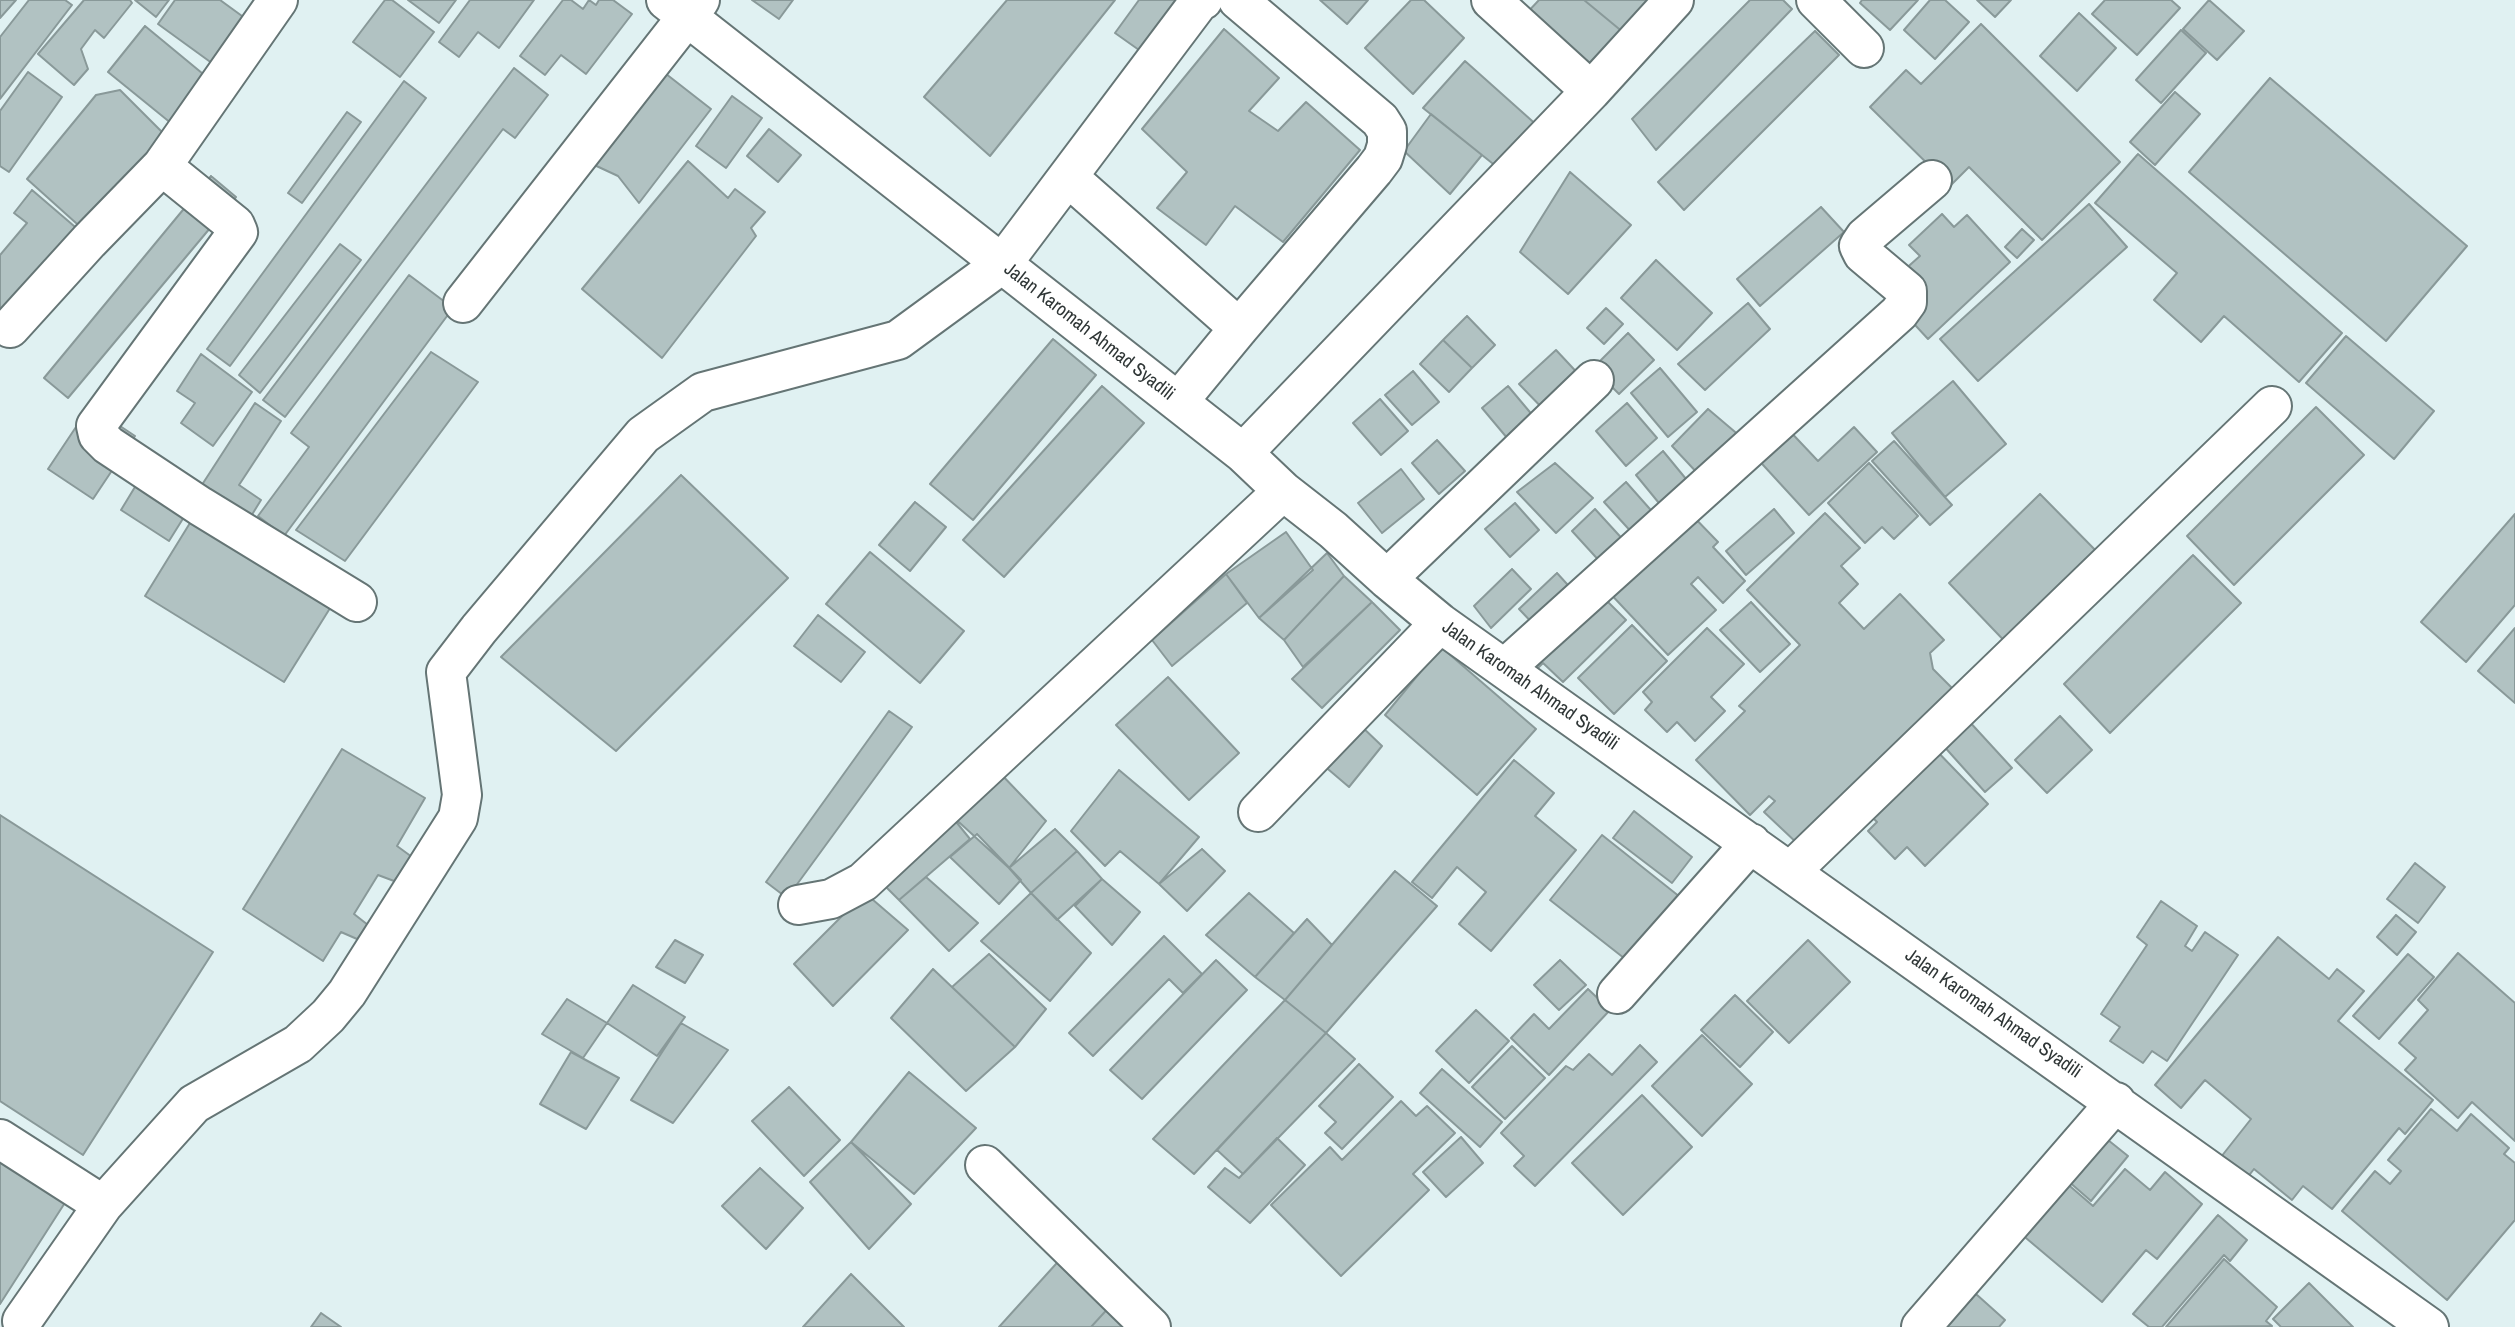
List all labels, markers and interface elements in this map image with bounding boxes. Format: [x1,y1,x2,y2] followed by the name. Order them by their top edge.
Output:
[999,258,1179,406] street label: Jalan Karomah Ahmad Syadili
[1437,616,1623,756] street label: Jalan Karomah Ahmad Syadili
[1900,944,2086,1084] street label: Jalan Karomah Ahmad Syadili

